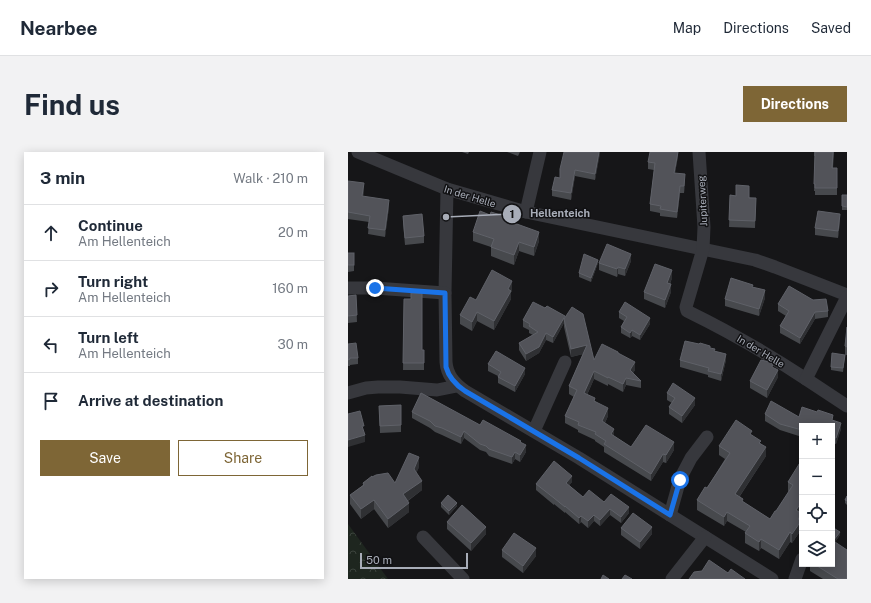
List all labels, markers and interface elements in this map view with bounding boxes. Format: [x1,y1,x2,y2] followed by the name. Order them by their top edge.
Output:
[20,17,98,39] text: Nearbee
[673,20,701,36] text: Map
[723,20,789,36] text: Directions
[811,20,851,36] text: Saved
[743,86,847,122] button: Directions
[24,88,120,121] text: Find us
[40,168,85,188] text: 3 min
[233,171,308,186] text: Walk · 210 m
[695,175,709,227] street label: Jupiterweg
[443,182,498,210] street label: In der Helle
[502,202,598,225] callout: Hellenteich
[509,207,515,221] text: 1
[530,207,590,219] text: Hellenteich
[78,217,143,234] text: Continue
[40,222,62,244] icon: ahead
[278,225,308,240] text: 20 m
[78,234,171,249] text: Am Hellenteich
[78,273,148,290] text: Turn right
[40,278,62,300] icon: right
[366,279,384,297] route end
[272,281,308,296] text: 160 m
[78,290,171,305] text: Am Hellenteich
[78,329,139,346] text: Turn left
[735,332,787,370] street label: In der Helle
[40,334,62,356] icon: left
[278,337,308,352] text: 30 m
[78,346,171,361] text: Am Hellenteich
[40,390,62,412] icon: arrive
[78,392,223,409] text: Arrive at destination
[799,423,835,567] map controls
[799,423,835,459] button: +
[40,440,170,476] button: Save
[178,440,308,476] button: Share
[799,459,835,495] button: −
[671,471,689,489] route start
[799,495,835,531] button: locate
[799,531,835,567] button: layers
[360,551,468,570] scale bar
[366,554,392,566] text: 50 m

